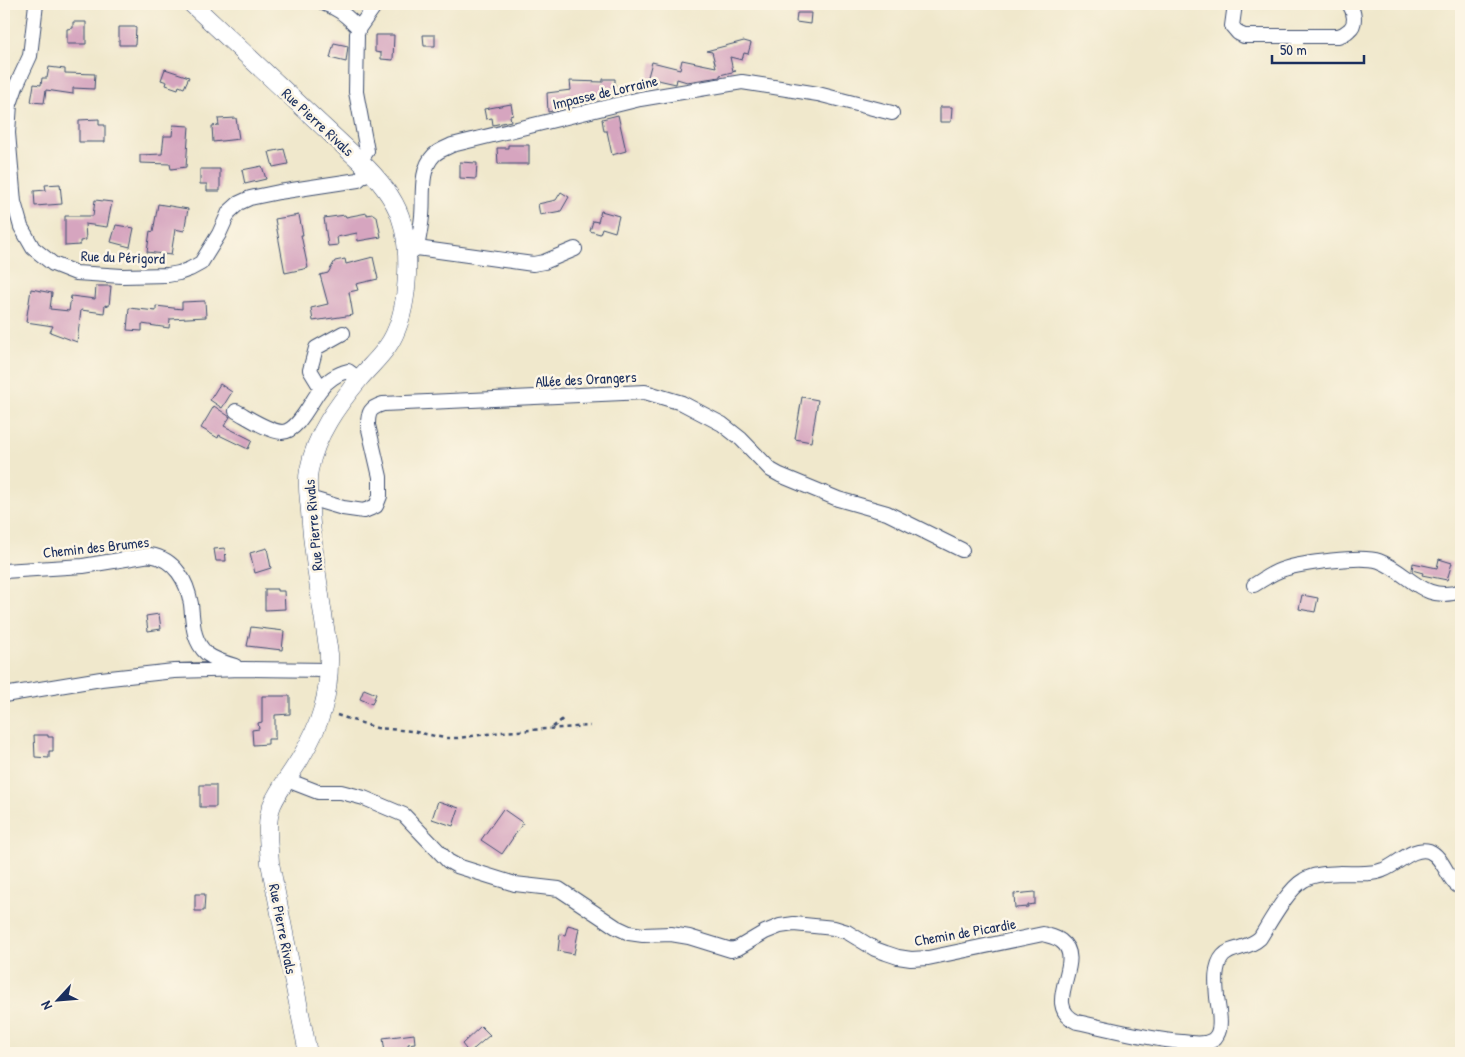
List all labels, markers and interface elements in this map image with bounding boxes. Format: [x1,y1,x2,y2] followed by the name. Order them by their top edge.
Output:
[1272,32,1365,64] scale bar
[1280,39,1307,60] text: 50 m
[550,70,660,114] street label: Impasse de Lorraine
[277,83,359,161] street label: Rue Pierre Rivals
[81,245,166,269] street label: Rue du Périgord
[535,366,637,392] street label: Allée des Orangers
[299,478,327,572] street label: Rue Pierre Rivals
[42,531,150,563] street label: Chemin des Brumes
[264,882,302,976] street label: Rue Pierre Rivals
[913,913,1017,951] street label: Chemin de Picardie
[32,974,82,1024] north arrow
[35,998,56,1013] text: N

